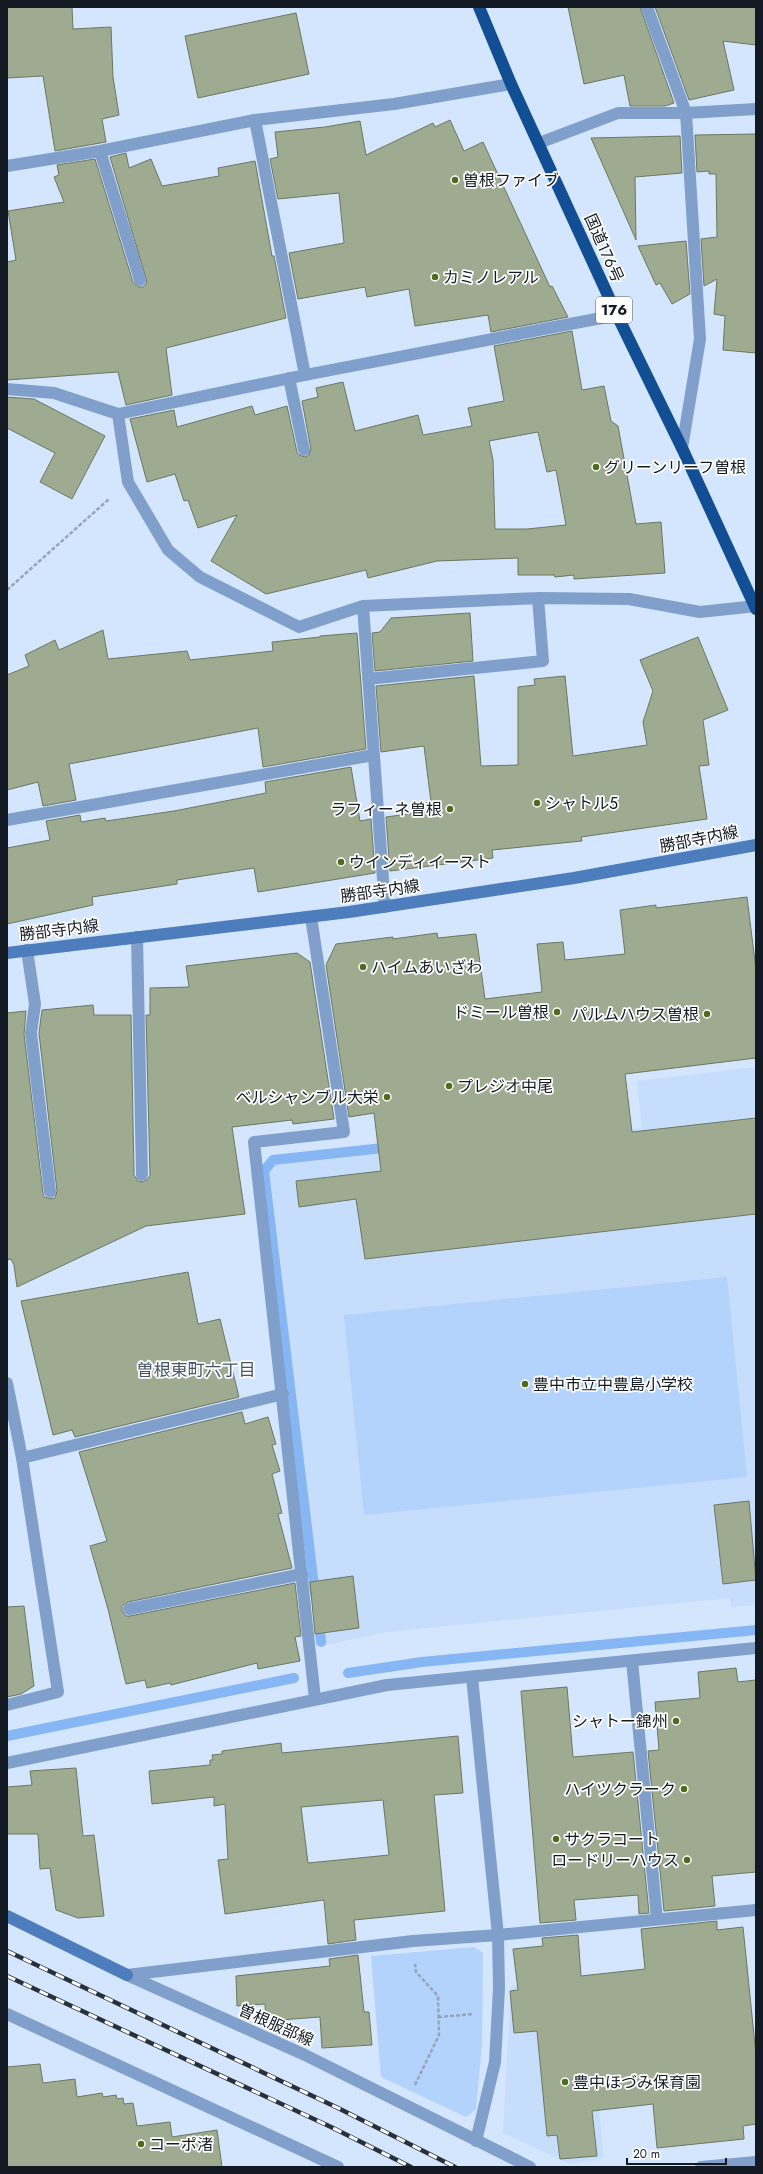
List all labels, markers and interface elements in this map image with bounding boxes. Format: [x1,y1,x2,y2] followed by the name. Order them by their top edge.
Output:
[463,169,559,192] place label: 曽根ファイブ
[450,175,460,185] marker: 曽根ファイブ
[579,210,629,286] street label: 国道176号
[443,266,539,289] place label: カミノレアル
[430,272,440,282] marker: カミノレアル
[596,297,632,323] road number: 176
[604,456,746,479] place label: グリーンリーフ曽根
[591,462,601,472] marker: グリーンリーフ曽根
[545,792,618,815] place label: シャトル5
[330,798,442,821] place label: ラフィーネ曽根
[532,798,542,808] marker: シャトル5
[445,804,455,814] marker: ラフィーネ曽根
[658,820,740,858] street label: 勝部寺内線
[349,851,491,874] place label: ウインディイースト
[336,857,346,867] marker: ウインディイースト
[339,874,421,908] street label: 勝部寺内線
[18,914,100,946] street label: 勝部寺内線
[371,956,482,979] place label: ハイムあいざわ
[358,962,368,972] marker: ハイムあいざわ
[453,1001,549,1024] place label: ドミール曽根
[571,1003,699,1026] place label: パルムハウス曽根
[552,1007,562,1017] marker: ドミール曽根
[702,1009,712,1019] marker: パルムハウス曽根
[457,1075,553,1098] place label: プレジオ中尾
[444,1081,454,1091] marker: プレジオ中尾
[235,1086,379,1109] place label: ベルシャンブル大栄
[382,1092,392,1102] marker: ベルシャンブル大栄
[137,1358,256,1382] district label: 曽根東町六丁目
[533,1373,693,1396] place label: 豊中市立中豊島小学校
[520,1379,530,1389] marker: 豊中市立中豊島小学校
[572,1710,668,1733] place label: シャトー錦州
[671,1716,681,1726] marker: シャトー錦州
[564,1778,676,1801] place label: ハイツクラーク
[679,1784,689,1794] marker: ハイツクラーク
[564,1828,660,1851] place label: サクラコート
[551,1834,561,1844] marker: サクラコート
[551,1849,679,1872] place label: ロードリーハウス
[682,1855,692,1865] marker: ロードリーハウス
[235,1998,317,2052] street label: 曽根服部線
[573,2071,701,2094] place label: 豊中ほづみ保育園
[560,2077,570,2087] marker: 豊中ほづみ保育園
[149,2133,213,2156] place label: コーポ渚
[136,2139,146,2149] marker: コーポ渚
[627,2140,726,2166] scale bar
[633,2145,660,2163] text: 20 m

